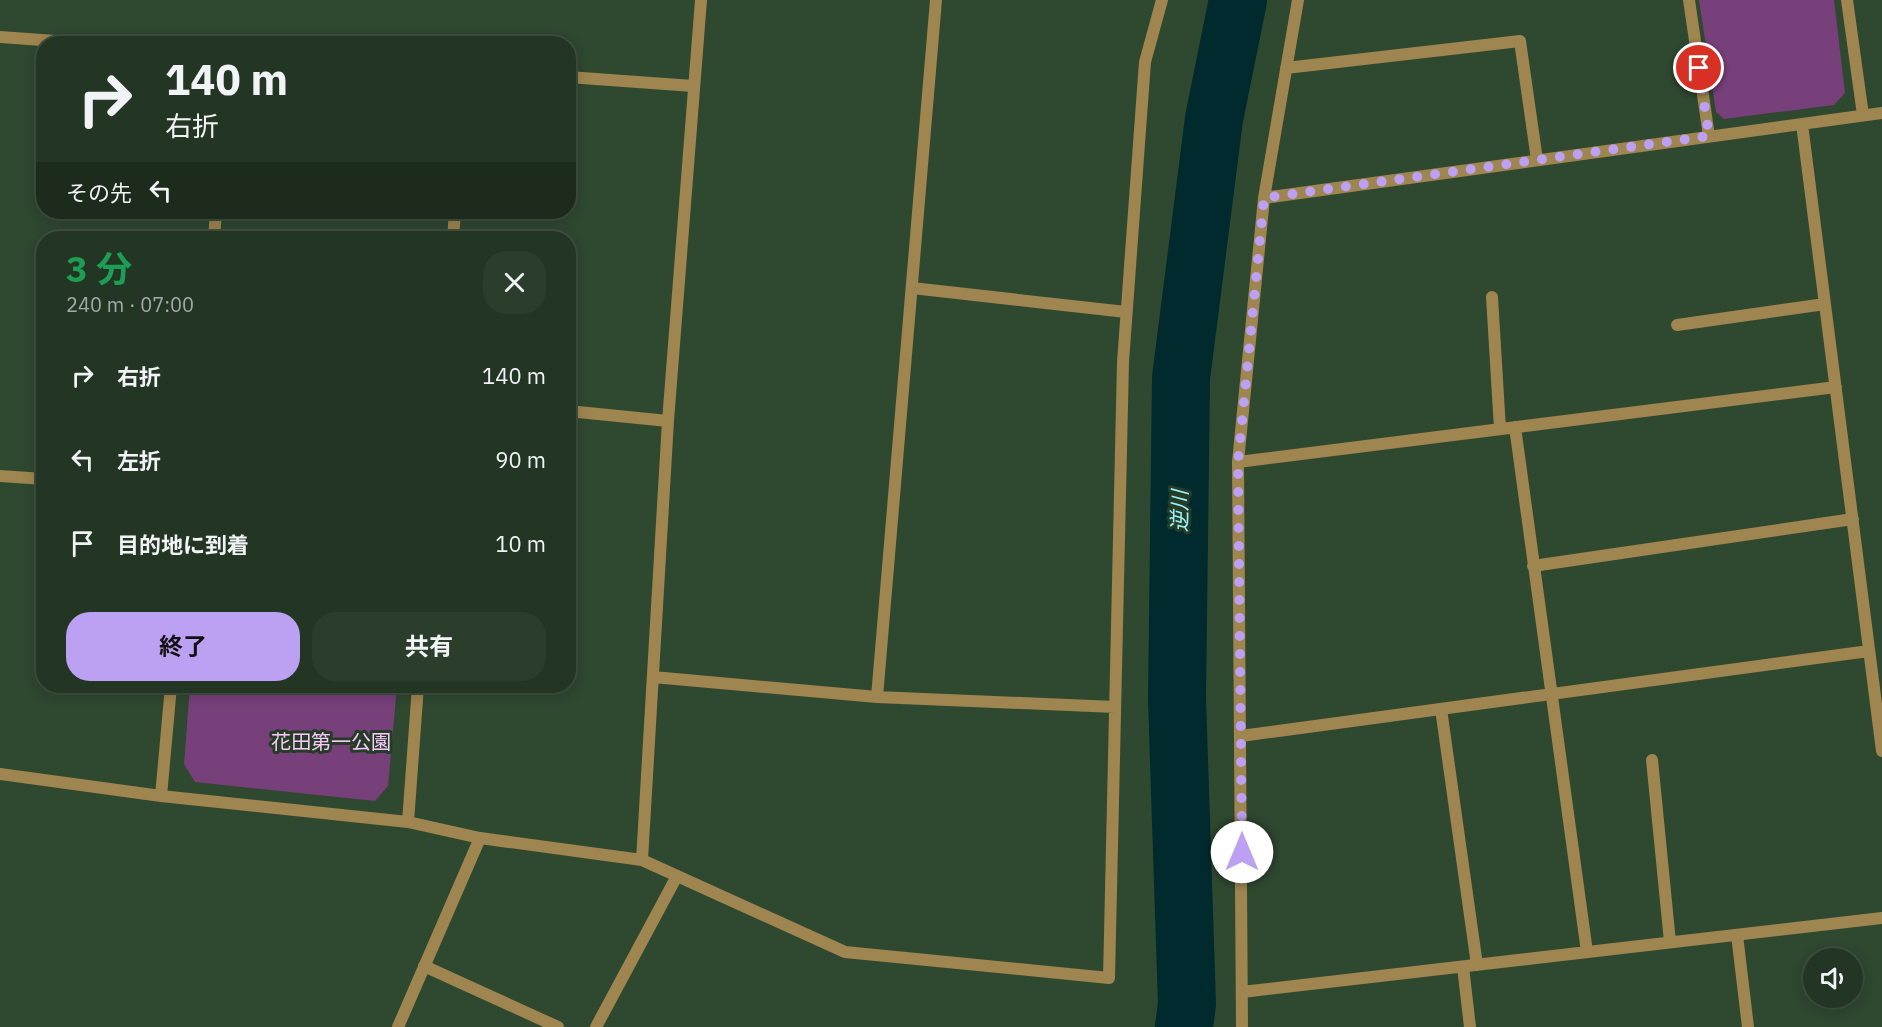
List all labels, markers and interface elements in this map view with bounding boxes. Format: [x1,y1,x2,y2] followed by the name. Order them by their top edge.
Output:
[1673,42,1724,93] pin
[1682,51,1715,84] icon: arrive
[165,52,288,107] text: 140 m
[66,60,144,138] icon: right
[165,108,219,143] text: 右折
[144,174,177,207] icon: left
[66,178,132,207] text: その先
[66,245,132,292] text: 3 分
[483,251,546,314] button: close
[66,291,194,318] text: 240 m · 07:00
[66,359,99,392] icon: right
[482,361,546,390] text: 140 m
[117,362,161,391] text: 右折
[66,443,99,476] icon: left
[495,445,546,474] text: 90 m
[117,446,161,475] text: 左折
[1165,488,1193,532] water label: 逆川
[66,527,99,560] icon: arrive
[495,529,546,558] text: 10 m
[117,530,249,559] text: 目的地に到着
[66,612,300,681] button: 終了
[312,612,546,681] button: 共有
[271,728,391,755] park label: 花田第一公園
[1210,820,1274,884] position arrow
[1803,948,1863,1008] map controls
[1803,948,1863,1008] button: sound

